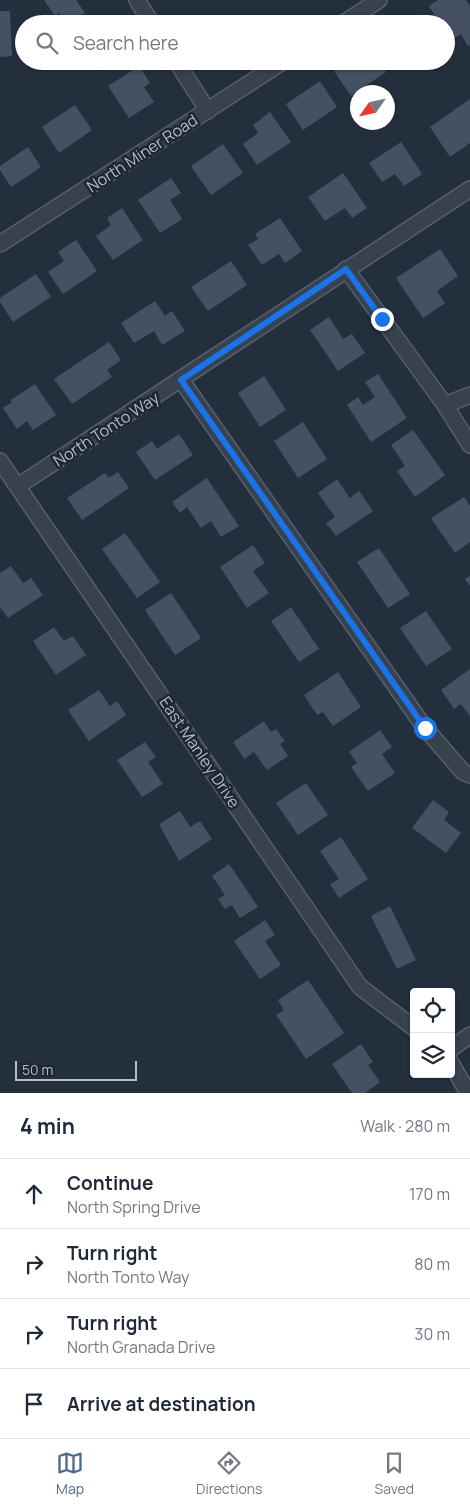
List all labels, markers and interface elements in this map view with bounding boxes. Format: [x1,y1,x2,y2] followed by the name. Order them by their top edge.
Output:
[15,15,455,70] search box
[33,29,61,57] icon: search
[73,30,179,56] text: Search here
[350,85,395,130] north arrow
[82,109,202,197] street label: North Miner Road
[371,308,394,331] route end
[49,386,164,472] street label: North Tonto Way
[155,692,245,812] street label: East Manley Drive
[414,717,437,740] route start
[410,988,455,1078] map controls
[410,988,455,1033] button: locate
[410,1033,455,1078] button: layers
[15,1058,138,1081] scale bar
[22,1060,53,1079] text: 50 m
[20,1112,75,1140] text: 4 min
[360,1115,450,1137] text: Walk · 280 m
[67,1170,153,1196] text: Continue
[20,1180,48,1208] icon: ahead
[409,1183,450,1205] text: 170 m
[67,1196,201,1218] text: North Spring Drive
[67,1240,157,1266] text: Turn right
[20,1250,48,1278] icon: right
[414,1253,450,1275] text: 80 m
[67,1266,189,1288] text: North Tonto Way
[67,1310,157,1336] text: Turn right
[20,1320,48,1348] icon: right
[415,1323,450,1345] text: 30 m
[67,1336,215,1358] text: North Granada Drive
[20,1390,48,1418] icon: arrive
[67,1391,256,1417] text: Arrive at destination
[56,1449,84,1498] tab: Map
[196,1449,262,1498] tab: Directions
[375,1449,414,1498] tab: Saved

